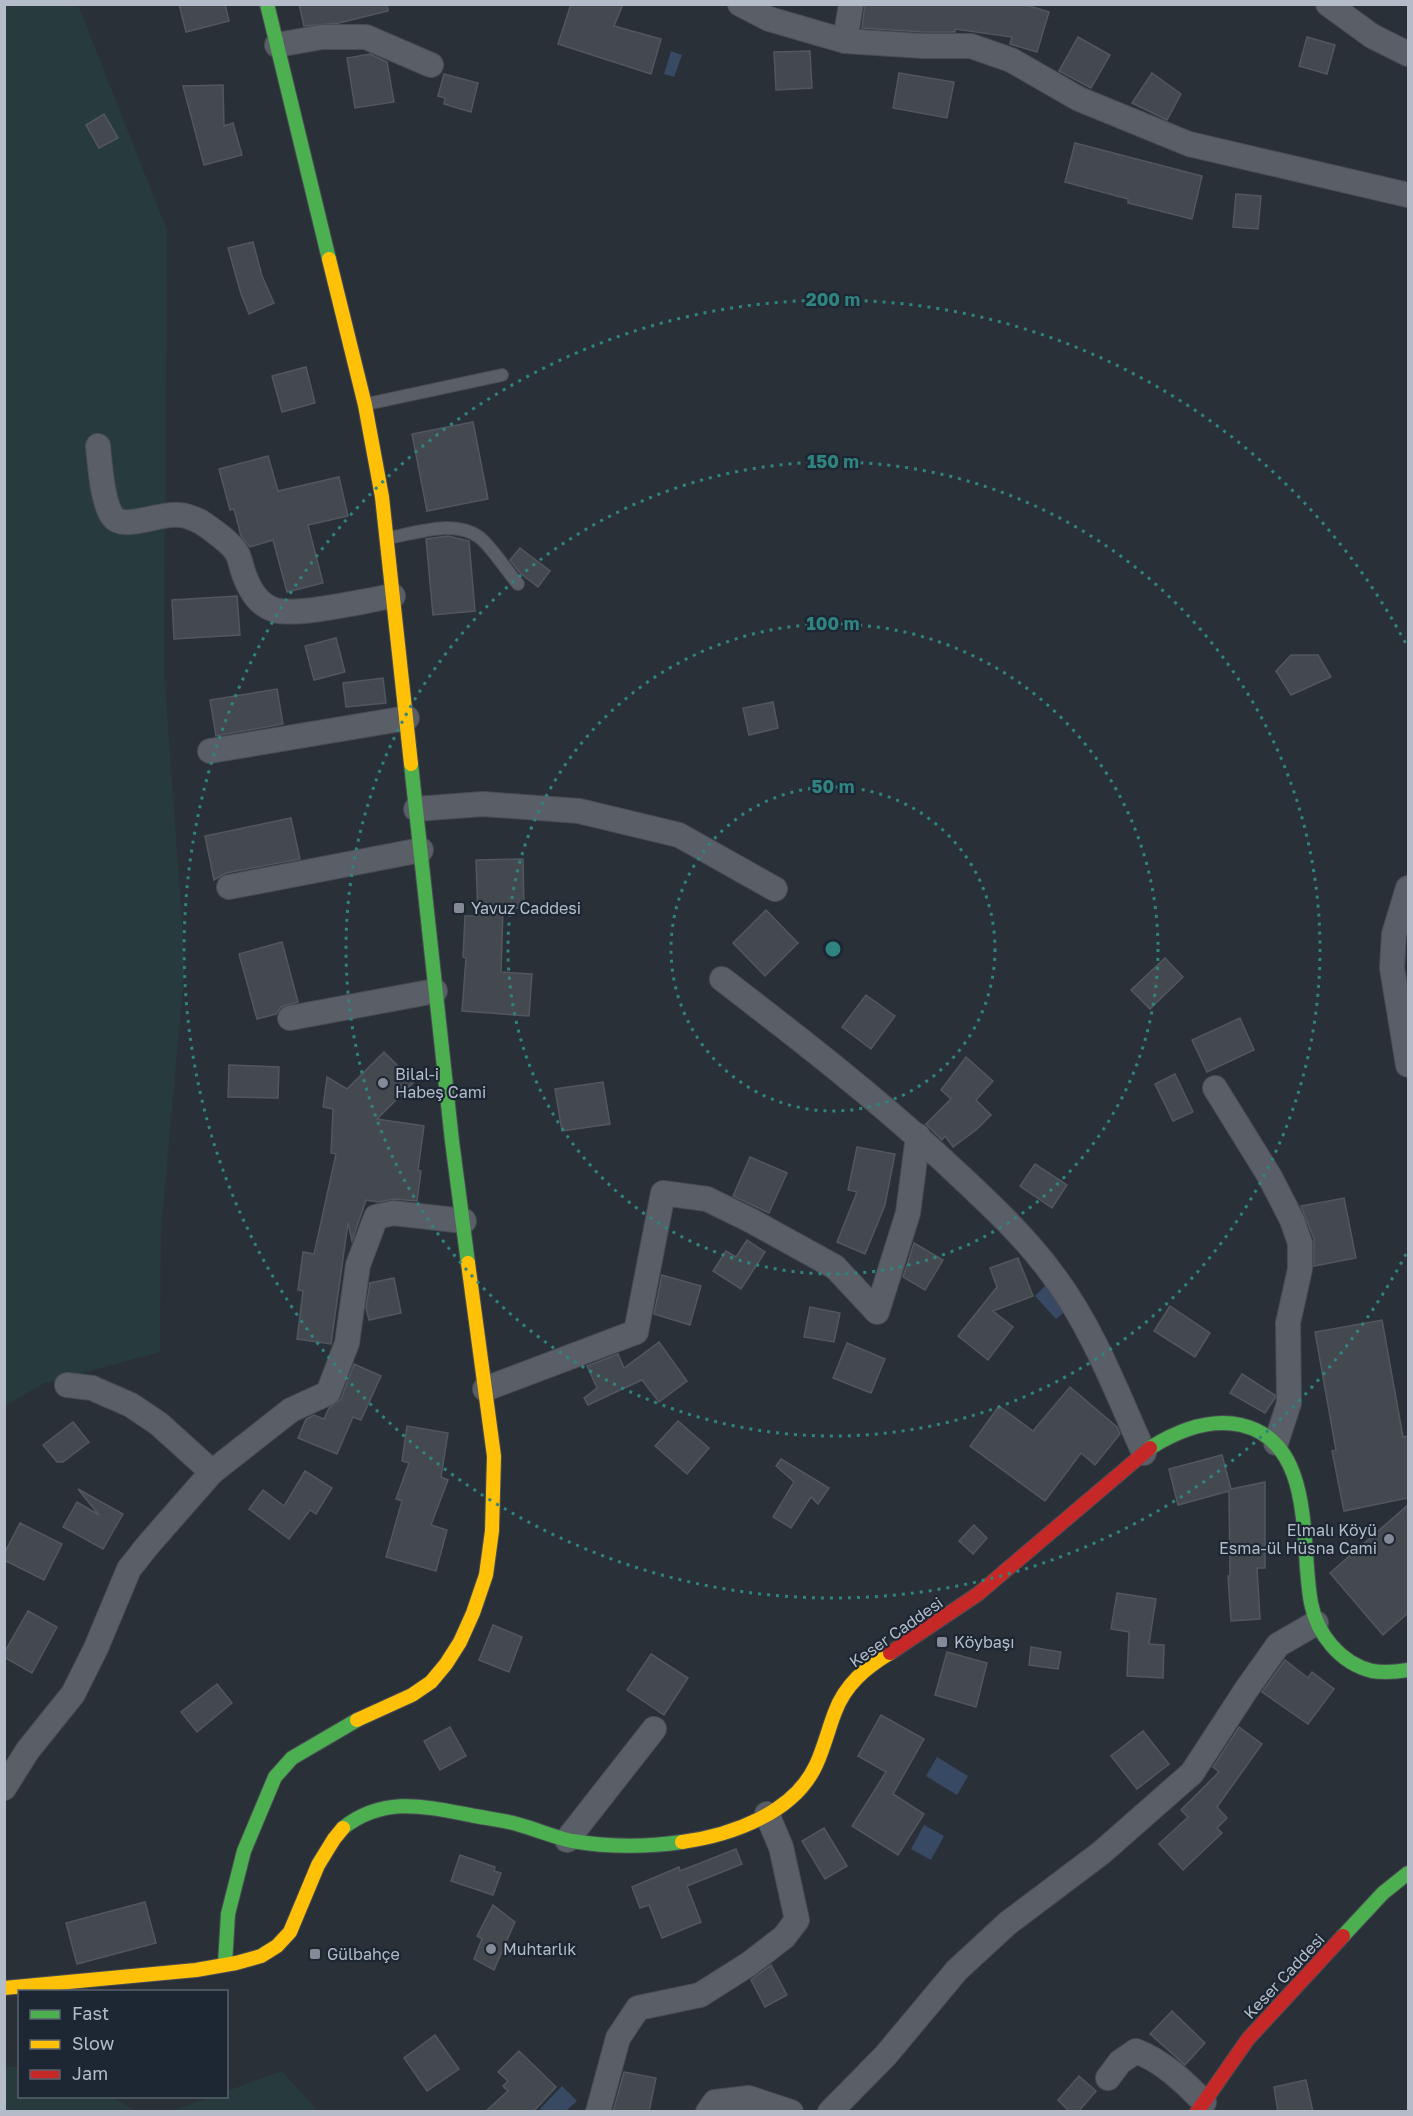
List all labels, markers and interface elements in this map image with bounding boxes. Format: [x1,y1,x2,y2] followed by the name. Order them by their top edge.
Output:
[806,288,860,310] text: 200 m
[807,450,859,472] text: 150 m
[807,612,859,634] text: 100 m
[812,775,854,797] text: 50 m
[471,898,581,918] place label: Yavuz Caddesi
[452,901,466,915] marker: Yavuz Caddesi
[823,939,843,959] centre of rings
[395,1064,486,1102] place label: Bilal-i Habeş Cami
[376,1076,390,1090] marker: Bilal-i Habeş Cami
[1219,1520,1377,1558] place label: Elmalı Köyü Esma-ül Hüsna Cami
[1382,1532,1396,1546] marker: Elmalı Köyü Esma-ül Hüsna Cami
[845,1592,947,1672] street label: Keser Caddesi
[954,1632,1015,1652] place label: Köybaşı
[935,1635,949,1649] marker: Köybaşı
[1239,1929,1329,2023] street label: Keser Caddesi
[503,1939,576,1959] place label: Muhtarlık
[484,1942,498,1956] marker: Muhtarlık
[327,1944,400,1964] place label: Gülbahçe
[308,1947,322,1961] marker: Gülbahçe
[18,1990,228,2098] legend
[72,2002,109,2024] text: Fast
[72,2032,115,2054] text: Slow
[72,2062,108,2084] text: Jam

